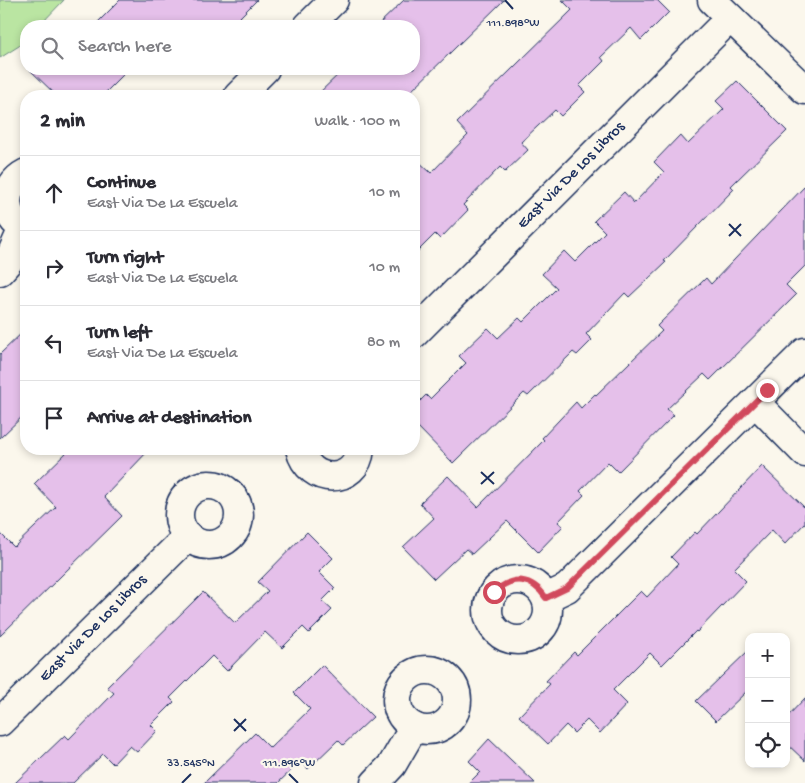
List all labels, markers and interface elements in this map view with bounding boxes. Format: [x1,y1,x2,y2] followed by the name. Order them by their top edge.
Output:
[485,17,540,31] text: 111.898°W
[20,20,420,75] search box
[38,34,66,62] icon: search
[78,36,172,59] text: Search here
[40,110,85,135] text: 2 min
[314,113,400,132] text: Walk · 100 m
[514,118,630,234] street label: East Via De Los Libros
[87,172,156,195] text: Continue
[40,179,68,207] icon: ahead
[369,184,400,203] text: 10 m
[87,195,238,214] text: East Via De La Escuela
[87,247,163,270] text: Turn right
[40,254,68,282] icon: right
[369,259,400,278] text: 10 m
[87,270,238,289] text: East Via De La Escuela
[87,322,151,345] text: Turn left
[40,329,68,357] icon: left
[367,334,400,353] text: 80 m
[87,345,238,364] text: East Via De La Escuela
[756,379,779,402] route end
[40,404,68,432] icon: arrive
[87,407,251,430] text: Arrive at destination
[36,571,152,687] street label: East Via De Los Libros
[483,581,506,604] route start
[745,633,790,768] map controls
[745,633,790,678] button: +
[745,678,790,723] button: −
[745,723,790,768] button: locate
[166,757,215,771] text: 33.545°N
[262,757,315,771] text: 111.896°W

